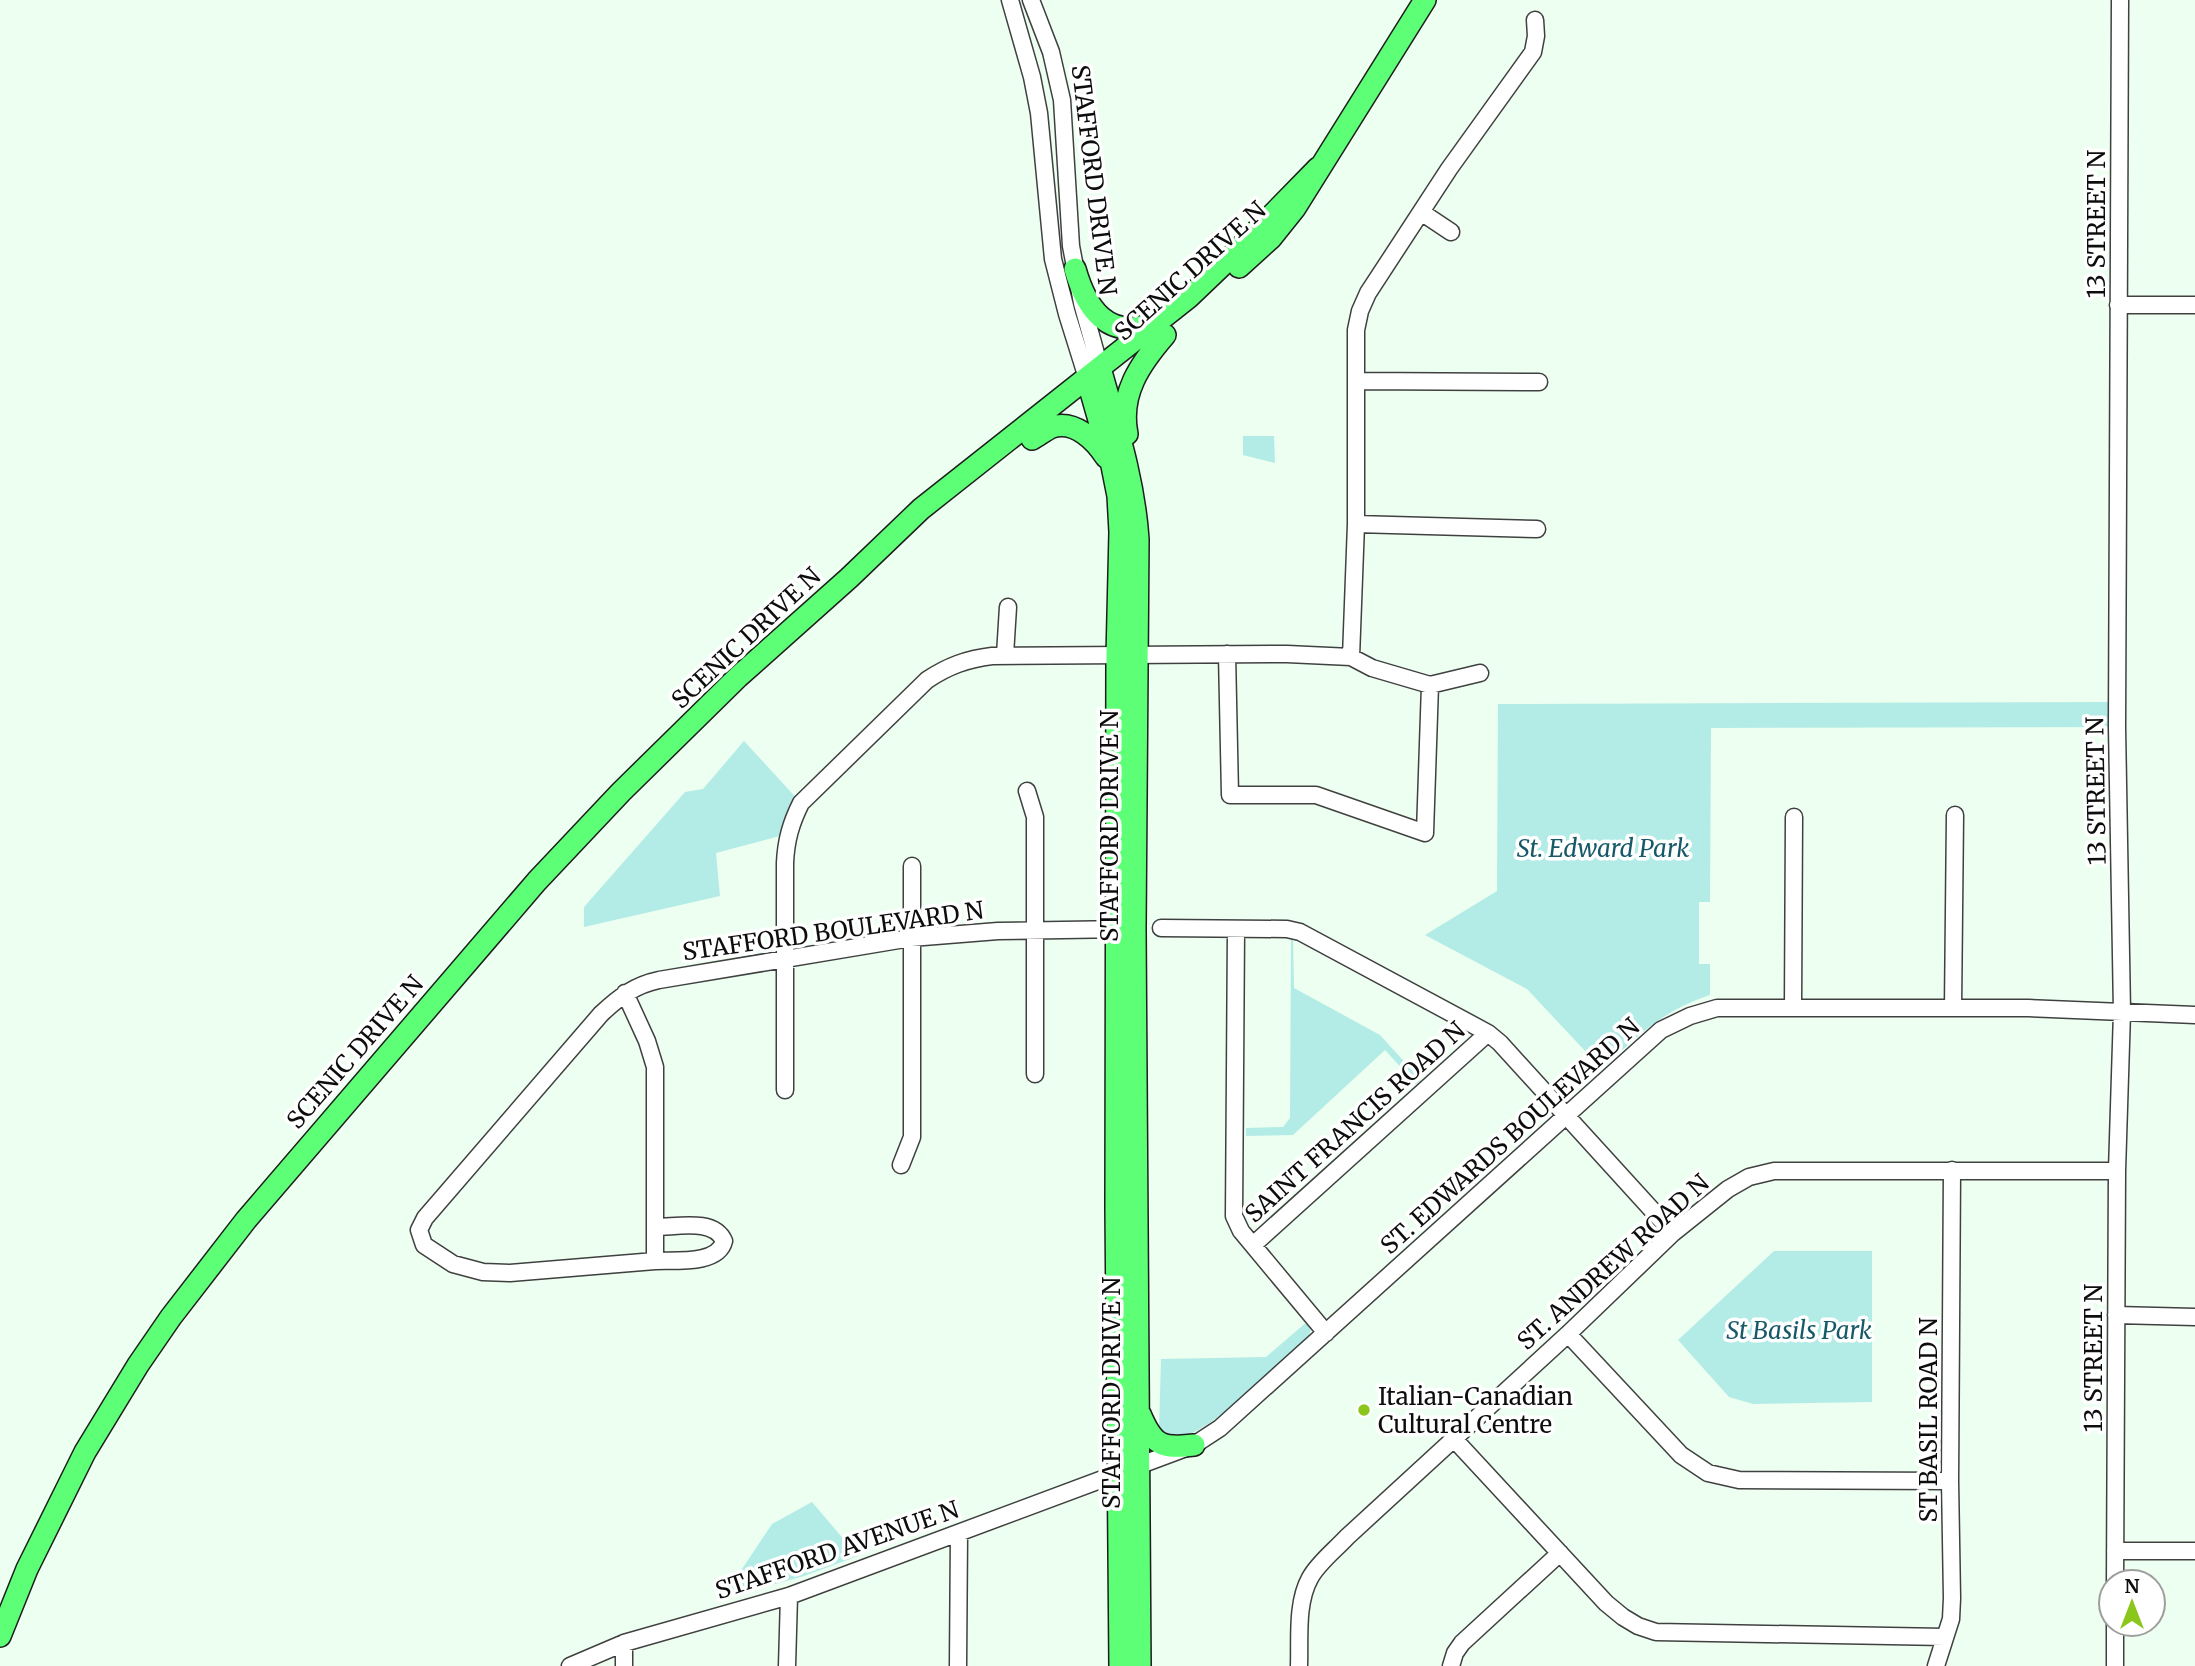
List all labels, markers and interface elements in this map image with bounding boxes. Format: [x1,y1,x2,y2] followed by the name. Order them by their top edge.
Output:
[1064,63,1124,297] street label: STAFFORD DRIVE N
[2081,149,2112,298] street label: 13 STREET N
[1108,195,1272,347] street label: SCENIC DRIVE N
[665,560,828,715] street label: SCENIC DRIVE N
[1094,710,1125,942] street label: STAFFORD DRIVE N
[2079,716,2113,865] street label: 13 STREET N
[1517,833,1689,864] park label: St. Edward Park
[680,894,986,968] street label: STAFFORD BOULEVARD N
[280,969,430,1135] street label: SCENIC DRIVE N
[1374,1011,1646,1261] street label: ST. EDWARDS BOULEVARD N
[1238,1015,1472,1229] street label: SAINT FRANCIS ROAD N
[1511,1167,1716,1356] street label: ST. ANDREW ROAD N
[1096,1277,1127,1509] street label: STAFFORD DRIVE N
[2078,1283,2109,1432] street label: 13 STREET N
[1726,1315,1872,1346] park label: St Basils Park
[1913,1317,1944,1523] street label: ST BASIL ROAD N
[1378,1381,1573,1440] place label: Italian-Canadian Cultural Centre
[1356,1402,1372,1418] marker: Italian-Canadian Cultural Centre
[711,1494,963,1606] street label: STAFFORD AVENUE N
[2097,1568,2167,1638] north arrow
[2124,1574,2140,1598] text: N

